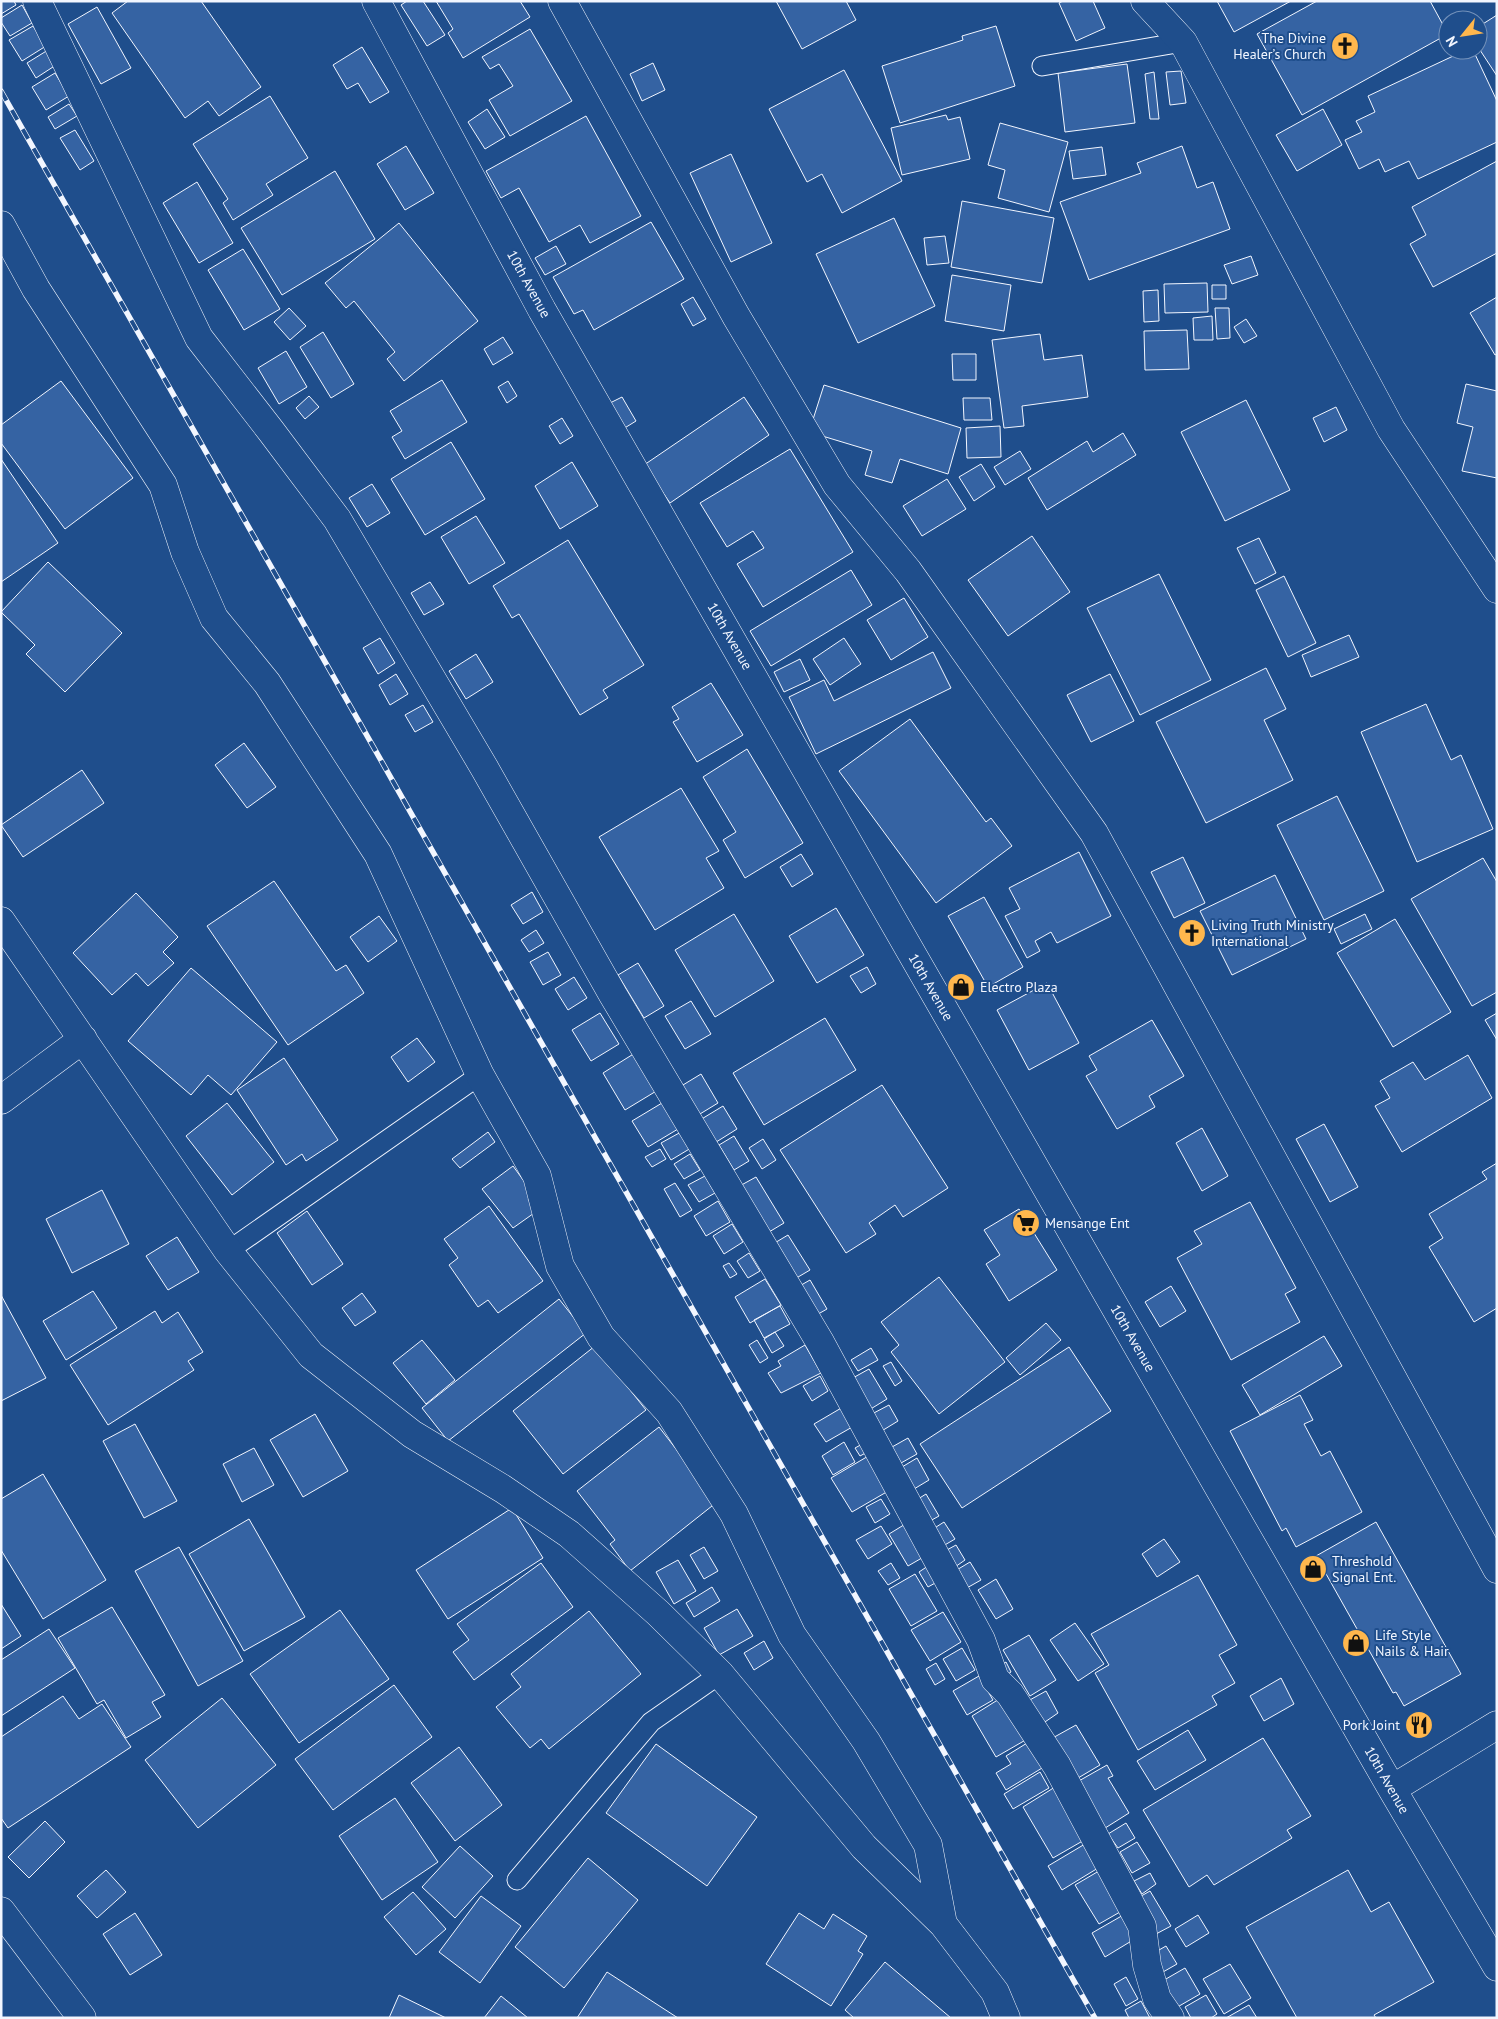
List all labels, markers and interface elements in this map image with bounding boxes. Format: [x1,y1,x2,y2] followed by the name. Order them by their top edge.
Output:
[1438,10,1488,60] north arrow
[1233,29,1326,63] place label: The Divine Healer’s Church
[1330,31,1360,61] church icon: The Divine Healer’s Church
[1442,33,1462,50] text: N
[503,247,555,321] street label: 10th Avenue
[704,599,756,673] street label: 10th Avenue
[1211,916,1334,950] place label: Living Truth Ministry International
[1177,918,1207,948] church icon: Living Truth Ministry International
[905,950,957,1024] street label: 10th Avenue
[946,972,976,1002] shop icon: Electro Plaza
[980,978,1058,996] place label: Electro Plaza
[1011,1208,1041,1238] supermarket icon: Mensange Ent
[1045,1214,1130,1232] place label: Mensange Ent
[1107,1301,1159,1375] street label: 10th Avenue
[1332,1552,1396,1586] place label: Threshold Signal Ent.
[1298,1554,1328,1584] shop icon: Threshold Signal Ent.
[1375,1626,1449,1660] place label: Life Style Nails & Hair
[1341,1628,1371,1658] shop icon: Life Style Nails & Hair
[1404,1710,1434,1740] restaurant icon: Pork Joint
[1343,1716,1400,1734] place label: Pork Joint
[1361,1743,1413,1817] street label: 10th Avenue

